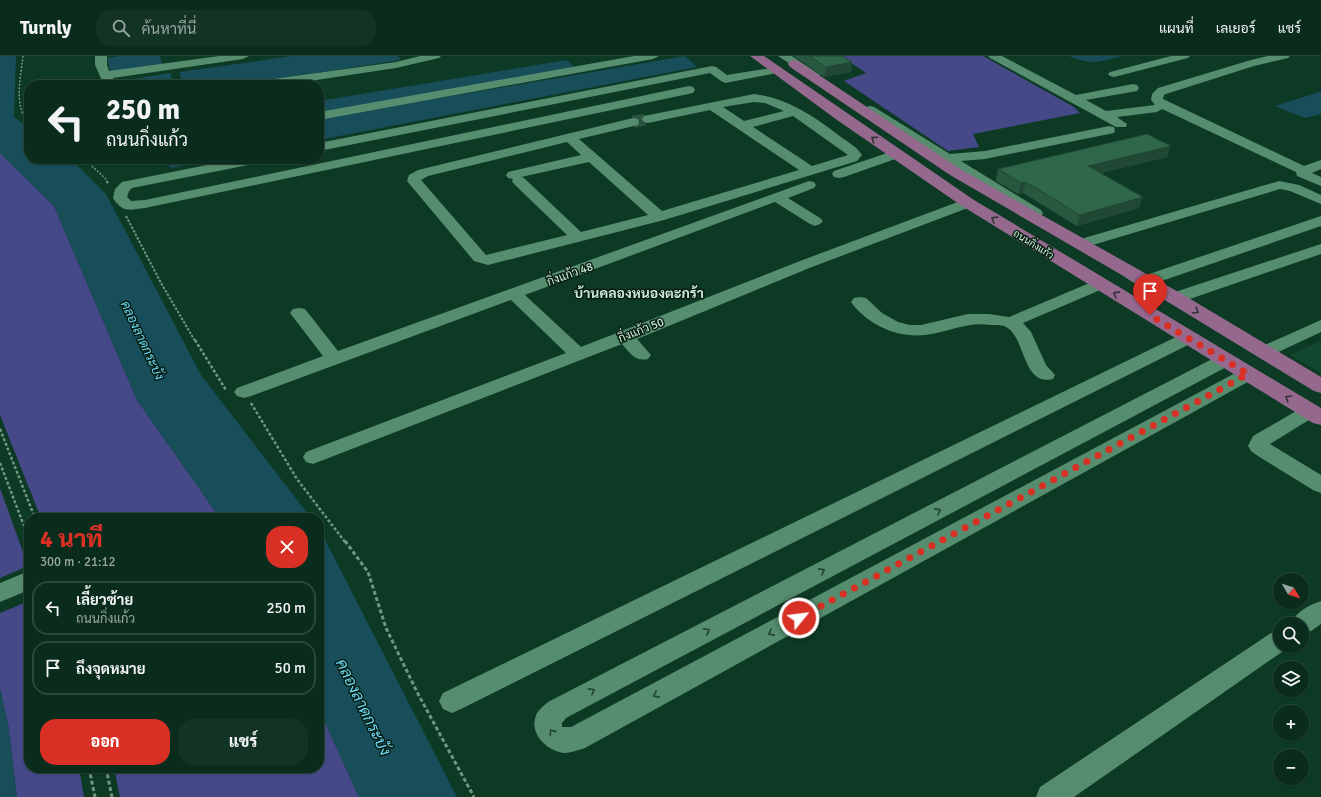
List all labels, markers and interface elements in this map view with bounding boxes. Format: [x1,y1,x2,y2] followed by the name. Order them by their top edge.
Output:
[96,10,376,46] search box
[20,16,72,40] text: Turnly
[110,17,132,39] icon: search
[142,20,196,38] text: ค้นหาที่นี่
[1159,20,1194,37] text: แผนที่
[1216,20,1256,37] text: เลเยอร์
[1278,20,1301,37] text: แชร์
[106,93,180,127] text: 250 m
[40,96,92,148] icon: left
[106,129,188,151] text: ถนนกิ่งแก้ว
[871,137,878,144] one-way arrow
[991,216,998,223] one-way arrow
[1011,226,1057,262] street label: ถนนกิ่งแก้ว
[544,256,595,290] street label: กิ่งแก้ว 48
[1133,274,1167,315] pin
[1139,280,1161,302] icon: arrive
[574,285,704,302] district label: บ้านคลองหนองตะกร้า
[1114,292,1121,299] one-way arrow
[117,298,167,383] water label: คลองลาดกระบัง
[1192,306,1199,314] one-way arrow
[615,311,666,346] street label: กิ่งแก้ว 50
[1285,395,1292,402] one-way arrow
[933,508,941,516] one-way arrow
[40,524,103,554] text: 4 นาที
[266,526,308,568] button: close
[40,554,116,570] text: 300 m · 21:12
[818,568,826,576] one-way arrow
[1273,573,1309,609] north arrow
[1273,573,1309,785] map controls
[76,591,133,609] text: เลี้ยวซ้าย
[42,597,64,619] icon: left
[778,597,820,639] position arrow
[266,599,306,617] text: 250 m
[76,611,135,627] text: ถนนกิ่งแก้ว
[1273,617,1309,653] button: search
[768,628,775,636] one-way arrow
[703,629,710,636] one-way arrow
[331,655,396,759] water label: คลองลาดกระบัง
[42,657,64,679] icon: arrive
[275,659,306,677] text: 50 m
[76,660,146,678] text: ถึงจุดหมาย
[1273,661,1309,697] button: layers
[588,689,595,696] one-way arrow
[653,690,661,698] one-way arrow
[1273,705,1309,741] button: +
[40,719,170,765] button: ออก
[178,719,308,765] button: แชร์
[549,730,556,737] one-way arrow
[1273,749,1309,785] button: −

